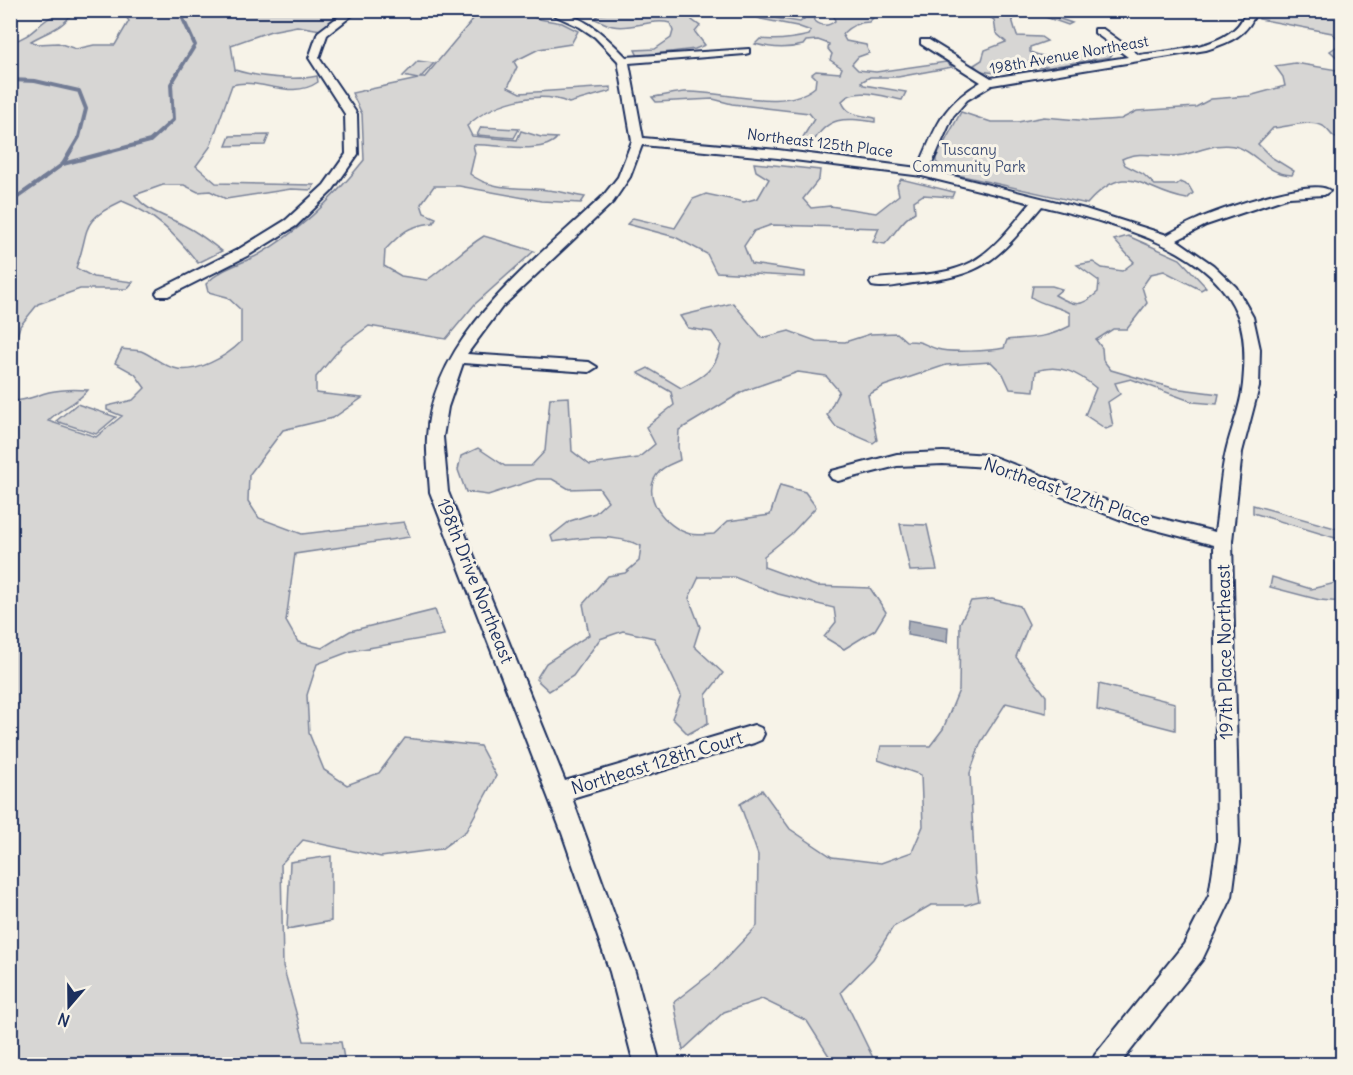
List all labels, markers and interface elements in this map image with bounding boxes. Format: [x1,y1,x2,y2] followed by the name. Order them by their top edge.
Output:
[988,31,1150,78] street label: 198th Avenue Northeast
[746,124,894,161] street label: Northeast 125th Place
[912,140,1026,176] park label: Tuscany Community Park
[981,452,1154,531] street label: Northeast 127th Place
[432,495,519,667] street label: 198th Drive Northeast
[1211,564,1238,740] street label: 197th Place Northeast
[568,725,746,800] street label: Northeast 128th Court
[39,976,99,1036] north arrow
[55,1009,72,1031] text: N

